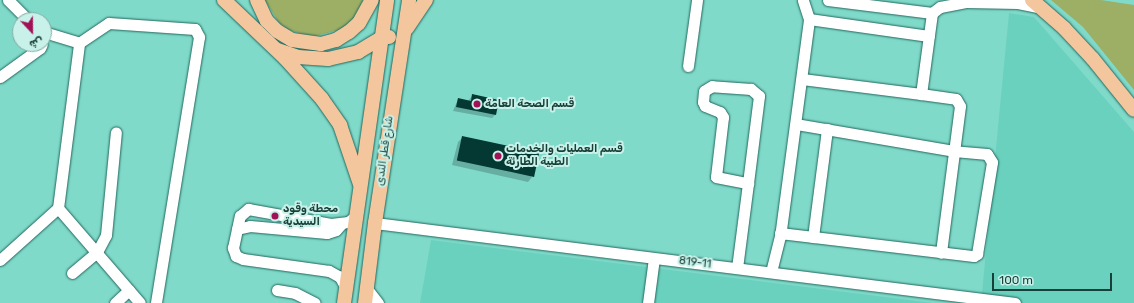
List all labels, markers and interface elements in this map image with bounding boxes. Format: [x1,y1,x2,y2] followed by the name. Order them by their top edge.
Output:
[12,12,52,52] north arrow
[27,34,45,51] text: ش
[485,97,574,111] place label: قسم الصحة العامة
[472,99,482,109] marker: قسم الصحة العامة
[374,115,396,187] street label: شارع قطر الندى
[506,143,623,169] place label: قسم العمليات والخدمات الطبية الطارئة
[493,151,503,161] marker: قسم العمليات والخدمات الطبية الطارئة
[283,203,338,229] place label: محطة وقود السيدية
[270,211,280,221] marker: محطة وقود السيدية
[678,254,712,272] street label: 819-11
[994,265,1114,291] scale bar
[999,273,1033,287] text: 100 m

